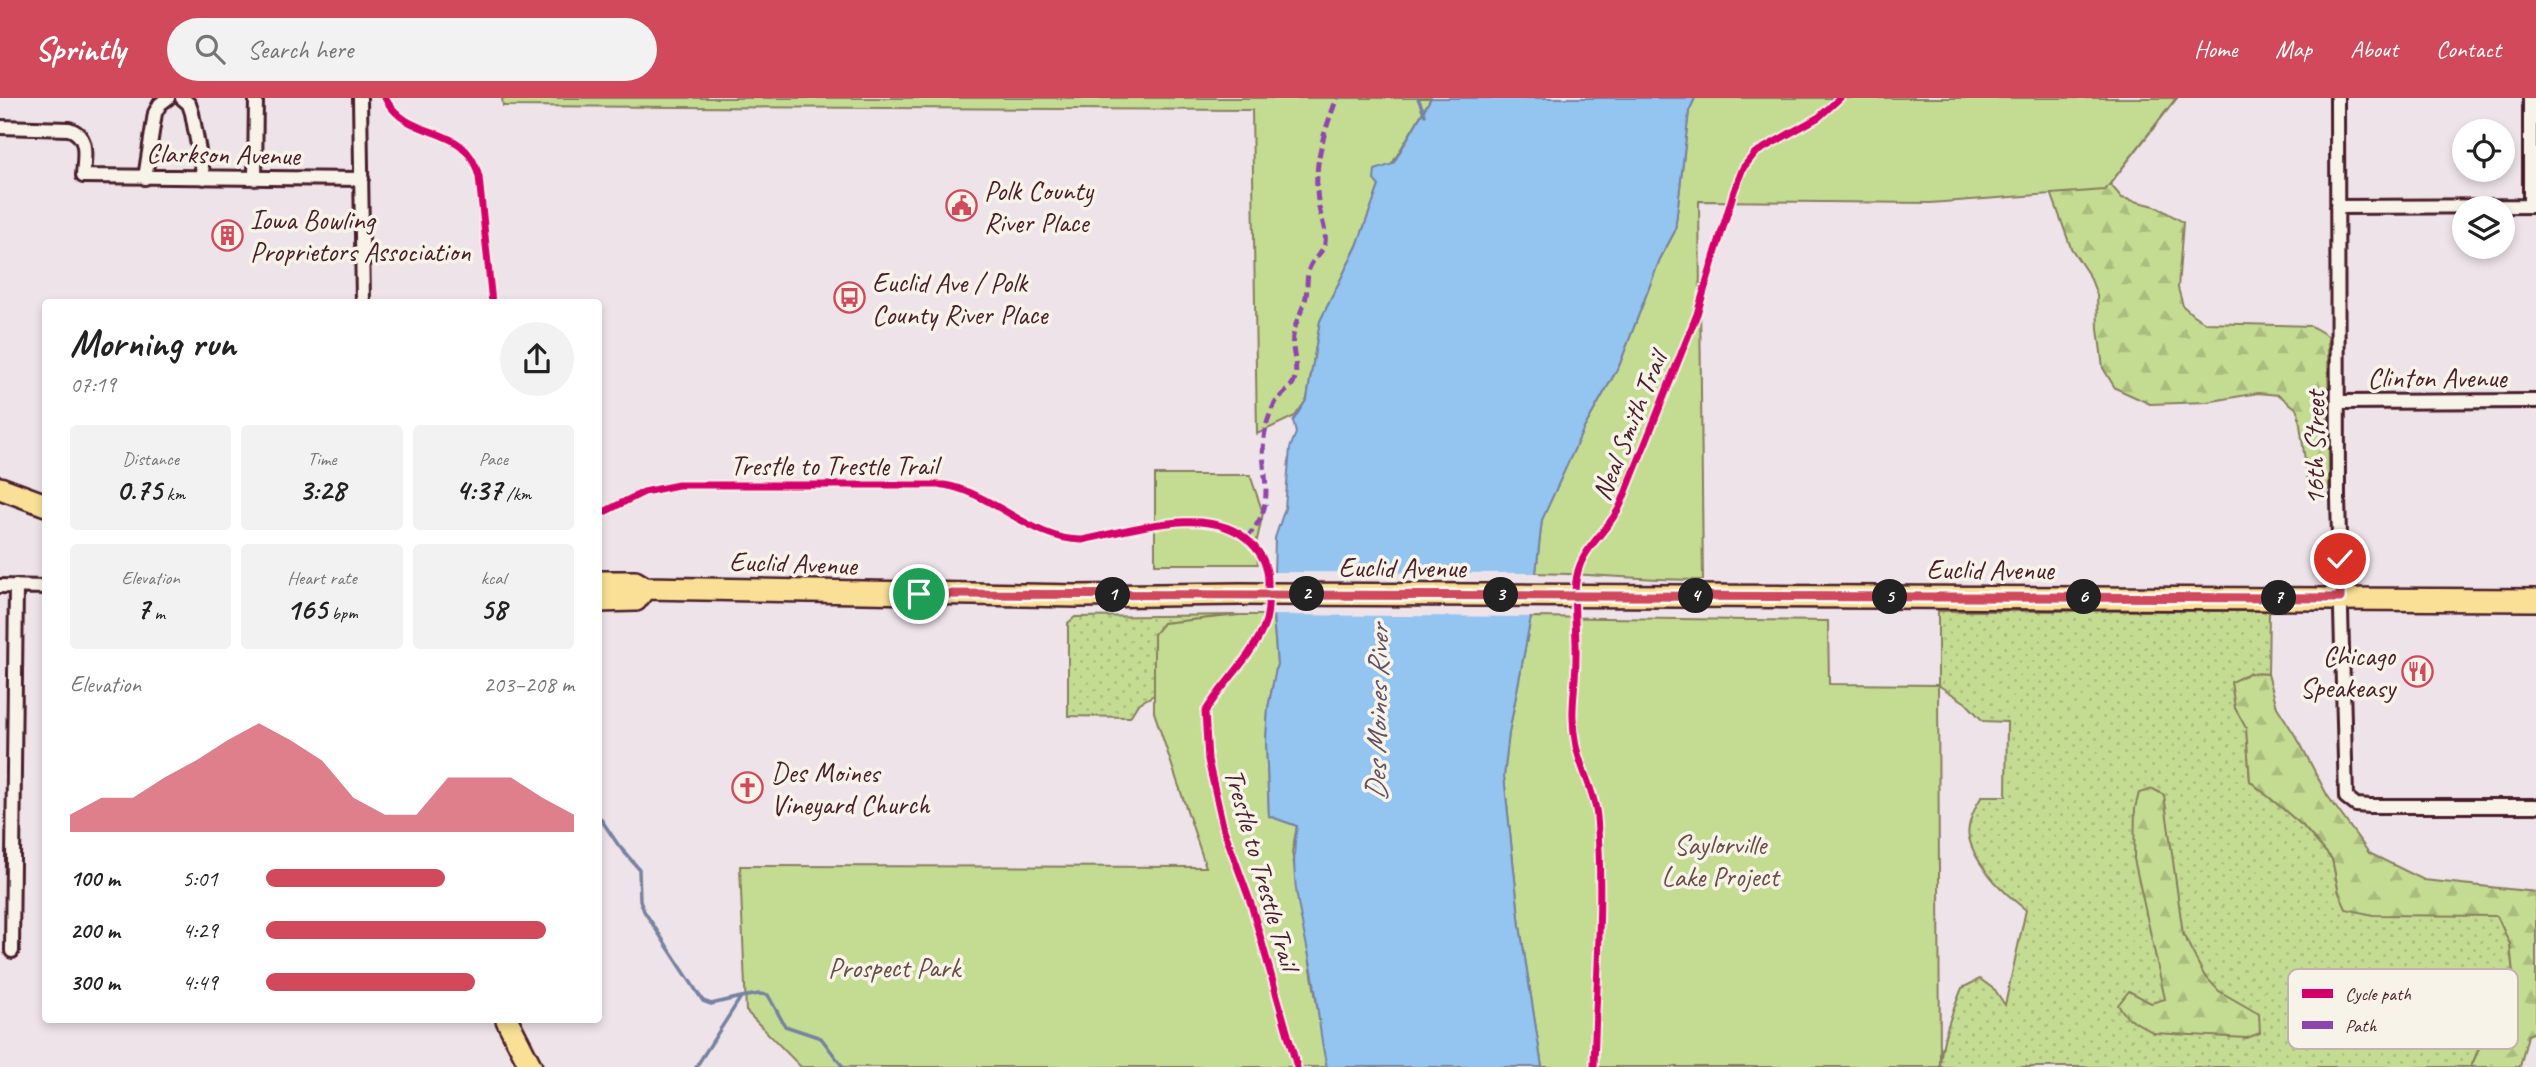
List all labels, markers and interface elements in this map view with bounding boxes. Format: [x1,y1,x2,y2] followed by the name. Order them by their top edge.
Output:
[167,18,657,81] search box
[35,28,125,70] text: Sprintly
[191,30,229,68] icon: search
[247,33,353,66] text: Search here
[2194,34,2237,64] text: Home
[2275,34,2312,64] text: Map
[2350,34,2398,64] text: About
[2436,34,2501,64] text: Contact
[2452,119,2515,259] map controls
[2452,119,2515,182] button: locate
[146,135,302,173] street label: Clarkson Avenue
[984,173,1095,240] place label: Polk County River Place
[944,189,978,223] public building icon: Polk County River Place
[2452,196,2515,259] button: layers
[250,202,471,269] place label: Iowa Bowling Proprietors Association
[210,218,244,252] building icon: Iowa Bowling Proprietors Association
[872,265,1049,332] place label: Euclid Ave / Polk County River Place
[832,281,866,315] bus stop icon: Euclid Ave / Polk County River Place
[70,320,236,367] text: Morning run
[500,322,574,396] button: share
[1583,342,1677,505] street label: Neal Smith Trail
[2368,360,2508,395] street label: Clinton Avenue
[70,370,116,399] text: 07:19
[2297,388,2332,505] street label: 16th Street
[122,447,179,471] text: Distance
[307,447,337,471] text: Time
[479,447,508,471] text: Pace
[730,448,943,483] street label: Trestle to Trestle Trail
[116,471,162,509] text: 0.75
[299,471,345,509] text: 3:28
[455,471,502,509] text: 4:37
[162,482,185,506] text: km
[502,482,531,506] text: /km
[2310,529,2370,589] pin
[2321,540,2359,578] icon: check
[729,543,859,583] street label: Euclid Avenue
[1338,550,1467,585] street label: Euclid Avenue
[1926,552,2055,587] street label: Euclid Avenue
[889,564,949,624] pin
[121,566,180,590] text: Elevation
[287,566,357,590] text: Heart rate
[481,566,506,590] text: kcal
[900,575,938,613] icon: arrive
[1290,576,1324,612] pin: 2
[1096,578,1130,612] pin: 1
[1484,578,1518,612] pin: 3
[1678,578,1714,614] pin: 4
[1872,580,1908,614] pin: 5
[2066,580,2102,614] pin: 6
[2262,580,2296,616] pin: 7
[1302,581,1311,605] text: 2
[1108,582,1117,606] text: 1
[1496,582,1505,606] text: 3
[1691,583,1700,607] text: 4
[1885,584,1894,608] text: 5
[2079,584,2088,608] text: 6
[2274,585,2283,609] text: 7
[136,590,150,628] text: 7
[286,590,327,628] text: 165
[480,590,507,628] text: 58
[150,601,165,625] text: m
[327,601,358,625] text: bpm
[1356,621,1398,801] water label: Des Moines River
[2300,638,2397,705] place label: Chicago Speakeasy
[2401,654,2435,688] restaurant icon: Chicago Speakeasy
[70,670,141,699] text: Elevation
[483,670,574,699] text: 203–208 m
[771,755,931,822] place label: Des Moines Vineyard Church
[1217,765,1309,978] street label: Trestle to Trestle Trail
[731,771,765,805] church icon: Des Moines Vineyard Church
[1662,827,1781,894] park label: Saylorville Lake Project
[70,864,120,893] text: 100 m
[182,864,218,893] text: 5:01
[70,916,120,945] text: 200 m
[182,916,218,945] text: 4:29
[828,950,963,985] park label: Prospect Park
[70,968,120,997] text: 300 m
[182,968,218,997] text: 4:49
[2288,969,2518,1049] legend
[2345,982,2411,1006] text: Cycle path
[2345,1014,2378,1038] text: Path

